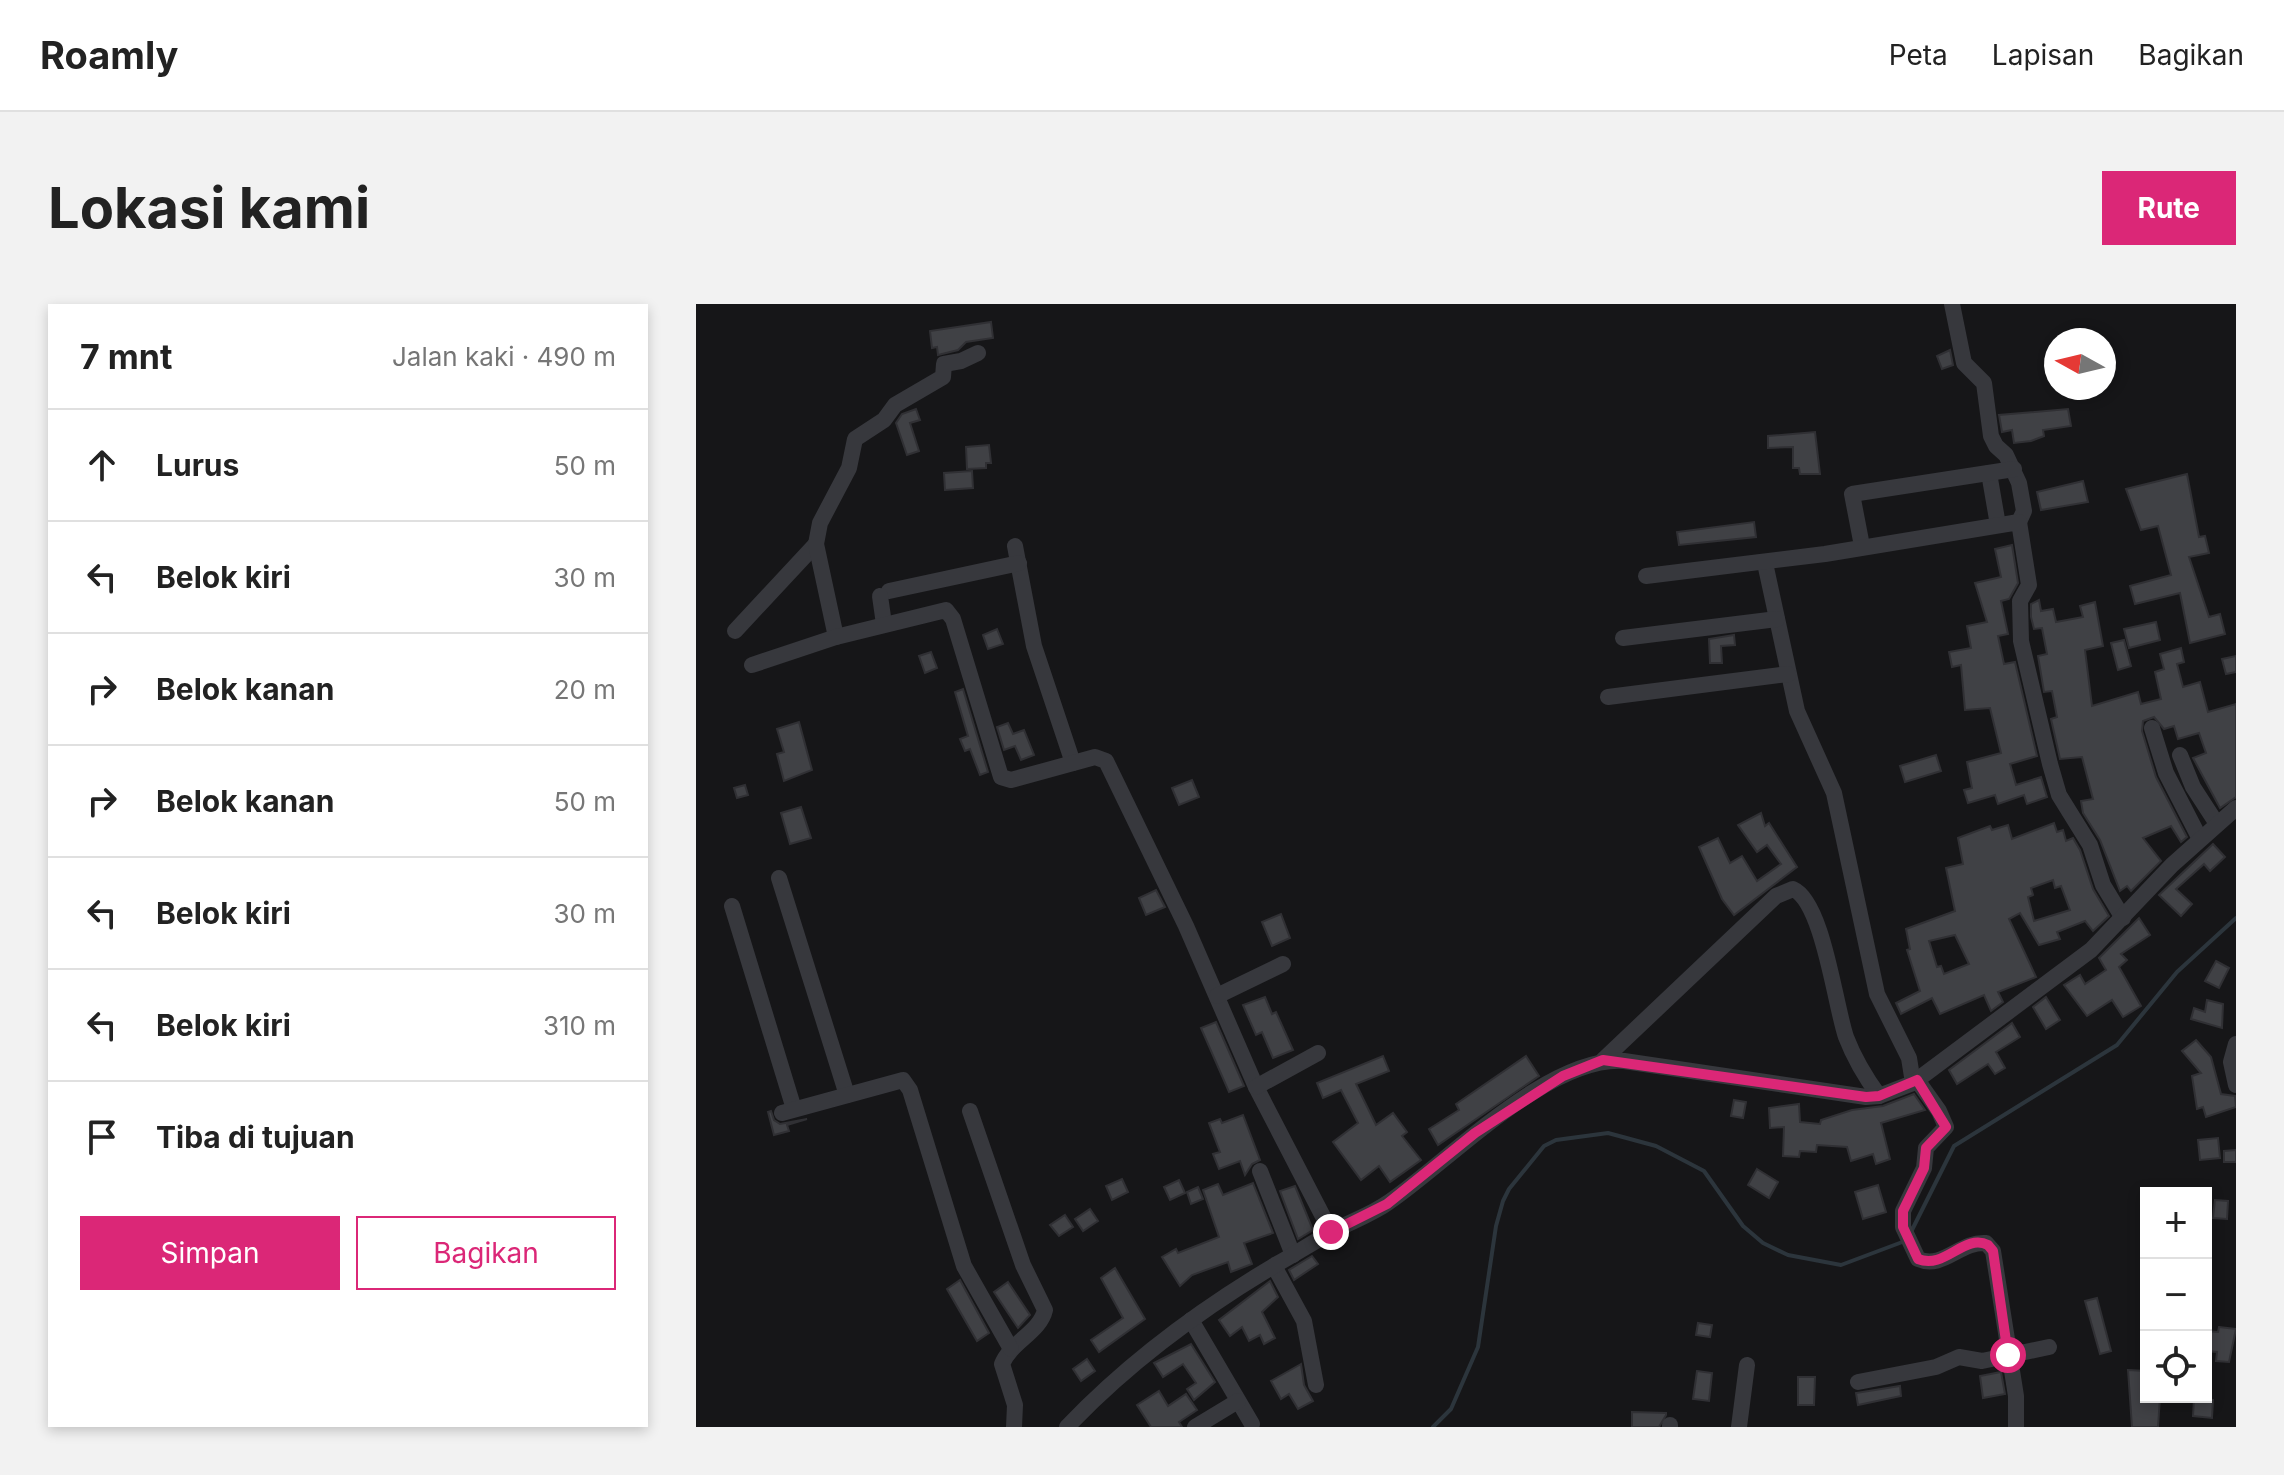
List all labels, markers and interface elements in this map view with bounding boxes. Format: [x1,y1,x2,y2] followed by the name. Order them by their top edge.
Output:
[40,32,178,78] text: Roamly
[1889,38,1948,72] text: Peta
[1992,38,2094,72] text: Lapisan
[2138,38,2244,72] text: Bagikan
[2102,171,2236,245] button: Rute
[48,174,370,242] text: Lokasi kami
[2044,328,2116,400] north arrow
[80,336,172,377] text: 7 mnt
[392,341,616,372] text: Jalan kaki · 490 m
[80,443,124,487] icon: ahead
[156,447,239,483] text: Lurus
[554,450,616,481] text: 50 m
[80,555,124,599] icon: left
[156,559,291,595] text: Belok kiri
[553,562,616,593] text: 30 m
[80,667,124,711] icon: right
[156,671,334,707] text: Belok kanan
[554,674,616,705] text: 20 m
[80,779,124,823] icon: right
[156,783,334,819] text: Belok kanan
[554,786,616,817] text: 50 m
[80,891,124,935] icon: left
[156,895,291,931] text: Belok kiri
[553,898,616,929] text: 30 m
[80,1003,124,1047] icon: left
[156,1007,291,1043] text: Belok kiri
[543,1010,616,1041] text: 310 m
[80,1115,124,1159] icon: arrive
[156,1119,355,1155] text: Tiba di tujuan
[2140,1187,2212,1403] map controls
[2140,1187,2212,1259] button: +
[1313,1214,1349,1250] route end
[80,1216,340,1290] button: Simpan
[356,1216,616,1290] button: Bagikan
[2140,1259,2212,1331] button: −
[2140,1331,2212,1403] button: locate
[1990,1337,2026,1373] route start

